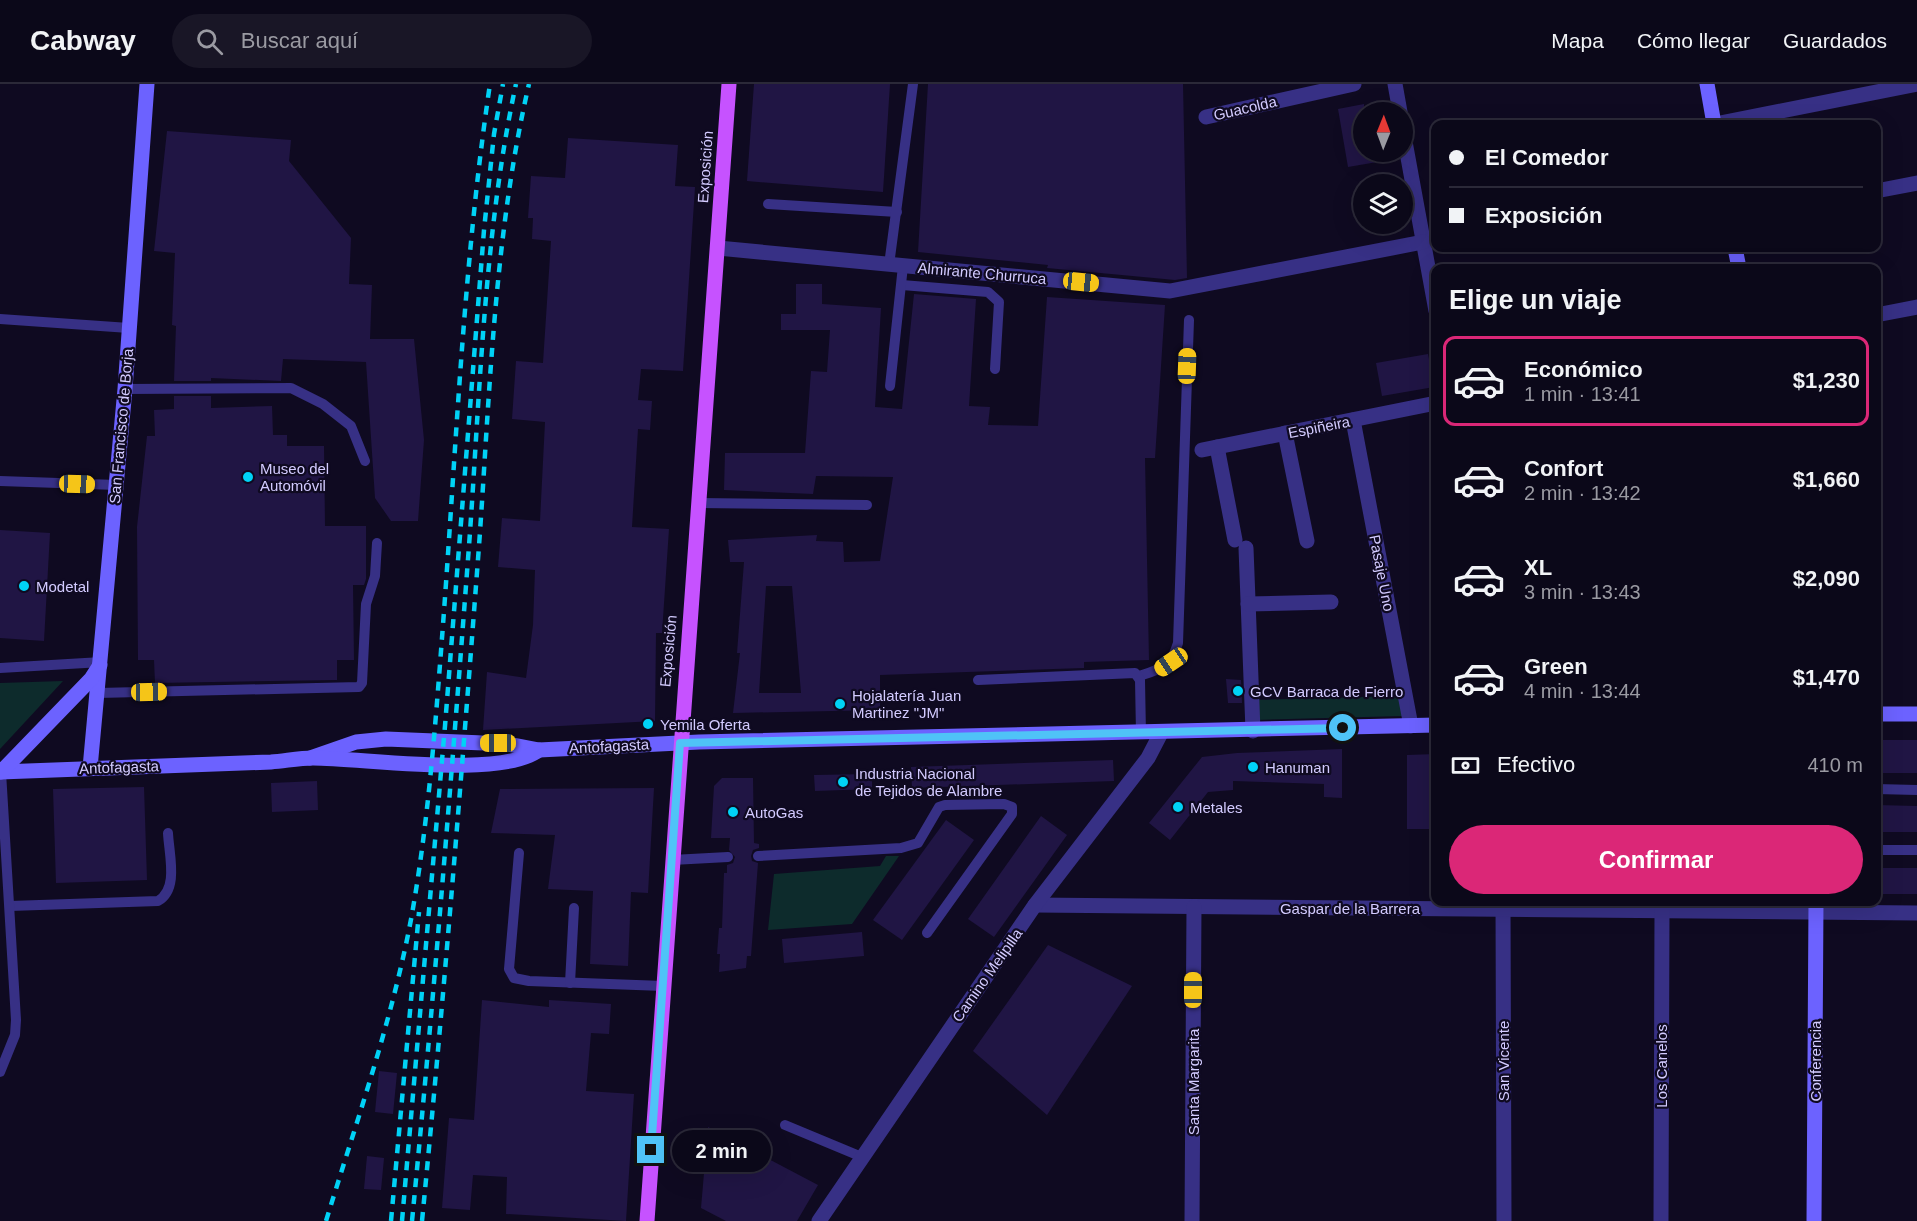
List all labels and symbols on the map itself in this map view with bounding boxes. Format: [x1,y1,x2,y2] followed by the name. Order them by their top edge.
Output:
[1212,92,1279,124] street label: Guacolda
[1353,102,1413,162] north arrow
[694,130,716,204] street label: Exposición
[917,259,1048,287] street label: Almirante Churruca
[1062,271,1100,293] car
[106,347,136,504] street label: San Francisco de Borja
[1177,348,1197,384] car
[1287,413,1352,441] street label: Espiñeira
[260,460,329,494] place label: Museo del Automóvil
[241,470,255,484] marker: Museo del Automóvil
[59,474,95,494] car
[1366,533,1398,613] street label: Pasaje Uno
[36,578,89,595] place label: Modetal
[17,579,31,593] marker: Modetal
[656,614,680,688] street label: Exposición
[1151,644,1191,680] car
[131,683,167,701] car
[1250,683,1403,700] place label: GCV Barraca de Fierro
[1231,684,1245,698] marker: GCV Barraca de Fierro
[852,687,961,721] place label: Hojalatería Juan Martinez "JM"
[833,697,847,711] marker: Hojalatería Juan Martinez "JM"
[1329,714,1356,741] route start
[660,716,751,733] place label: Yemila Oferta
[641,717,655,731] marker: Yemila Oferta
[480,734,516,752] car
[569,735,650,757] street label: Antofagasta
[79,757,160,777] street label: Antofagasta
[1265,759,1330,776] place label: Hanuman
[1246,760,1260,774] marker: Hanuman
[855,765,1002,799] place label: Industria Nacional de Tejidos de Alambre
[836,775,850,789] marker: Industria Nacional de Tejidos de Alambre
[1190,799,1243,816] place label: Metales
[1171,800,1185,814] marker: Metales
[745,804,803,821] place label: AutoGas
[726,805,740,819] marker: AutoGas
[1280,900,1421,917] street label: Gaspar de la Barrera
[948,925,1026,1025] street label: Camino Melipilla
[1184,972,1202,1008] car
[1807,1020,1824,1101] street label: Conferencia
[1495,1021,1512,1101] street label: San Vicente
[1653,1024,1670,1108] street label: Los Canelos
[1185,1028,1202,1135] street label: Santa Margarita
[672,1129,771,1171] callout: 2 min
[637,1136,664,1163] route end

